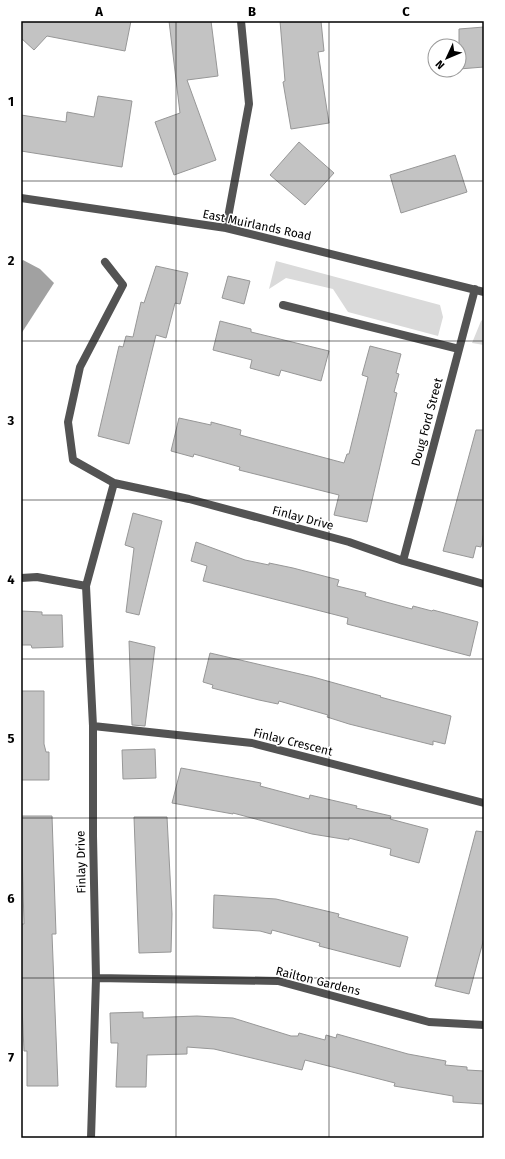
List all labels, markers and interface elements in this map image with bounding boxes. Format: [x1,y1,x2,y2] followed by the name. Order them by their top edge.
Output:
[94,4,103,19] text: A
[248,4,256,19] text: B
[402,4,410,19] text: C
[427,38,467,78] north arrow
[433,57,447,72] text: N
[8,94,14,109] text: 1
[201,207,313,243] street label: East Muirlands Road
[8,253,15,268] text: 2
[408,376,446,468] street label: Doug Ford Street
[7,413,15,428] text: 3
[271,503,335,533] street label: Finlay Drive
[7,572,15,587] text: 4
[252,725,335,759] street label: Finlay Crescent
[8,731,15,746] text: 5
[73,830,89,894] street label: Finlay Drive
[7,891,15,906] text: 6
[274,964,362,998] street label: Railton Gardens
[8,1050,14,1065] text: 7

